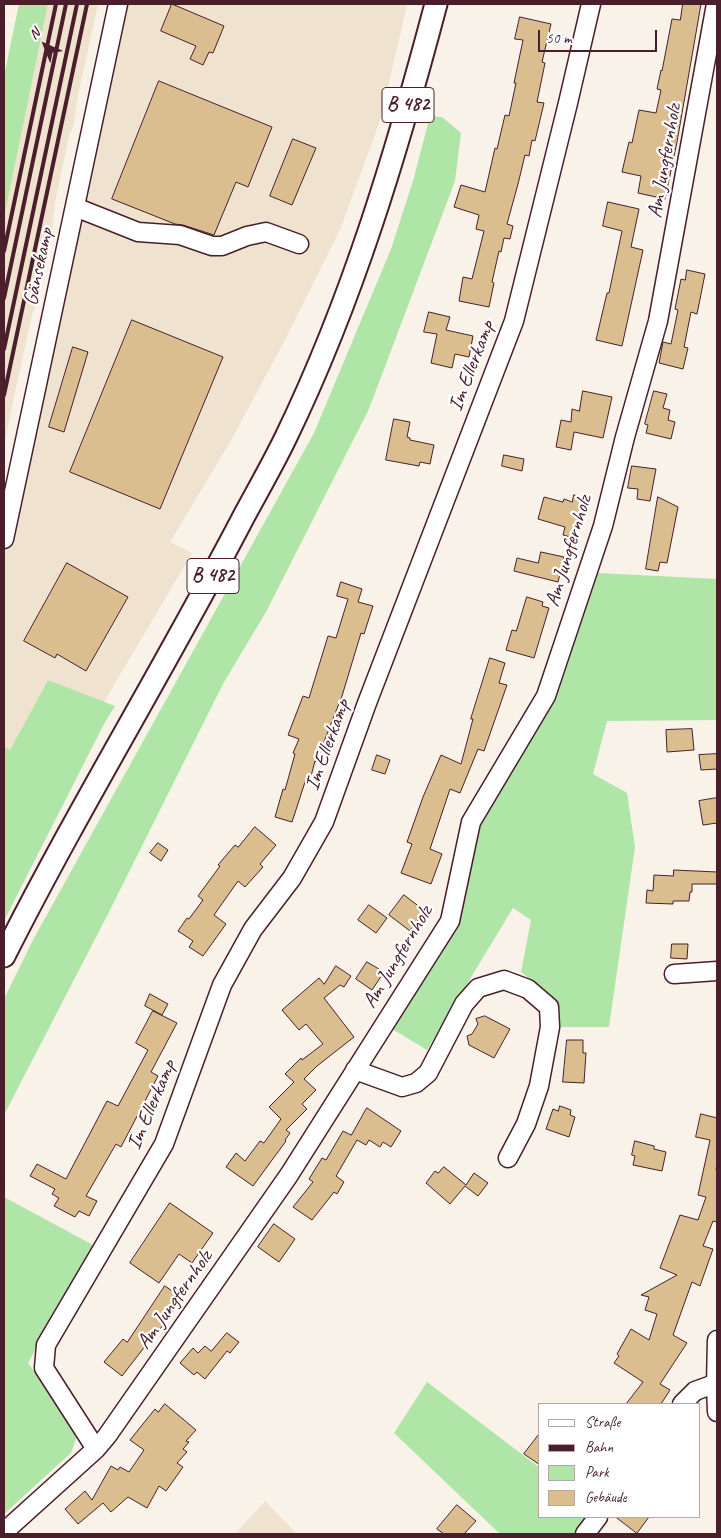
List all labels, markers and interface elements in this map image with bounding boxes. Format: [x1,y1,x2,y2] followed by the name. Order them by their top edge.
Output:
[20,20,70,70] north arrow
[541,20,660,52] scale bar
[25,25,43,43] text: N
[546,29,572,48] text: 50 m
[382,88,434,122] road number: B 482
[643,102,687,220] street label: Am Jungfernholz
[19,226,59,308] street label: Gänsekamp
[443,317,501,415] street label: Im Ellerkamp
[540,492,598,610] street label: Am Jungfernholz
[187,558,239,594] road number: B 482
[300,696,356,794] street label: Im Ellerkamp
[358,901,438,1013] street label: Am Jungfernholz
[122,1056,182,1154] street label: Im Ellerkamp
[132,1246,218,1354] street label: Am Jungfernholz
[538,1403,701,1518] legend
[585,1413,620,1432] text: Straße
[585,1438,613,1457] text: Bahn
[585,1463,609,1482] text: Park
[585,1488,627,1507] text: Gebäude

